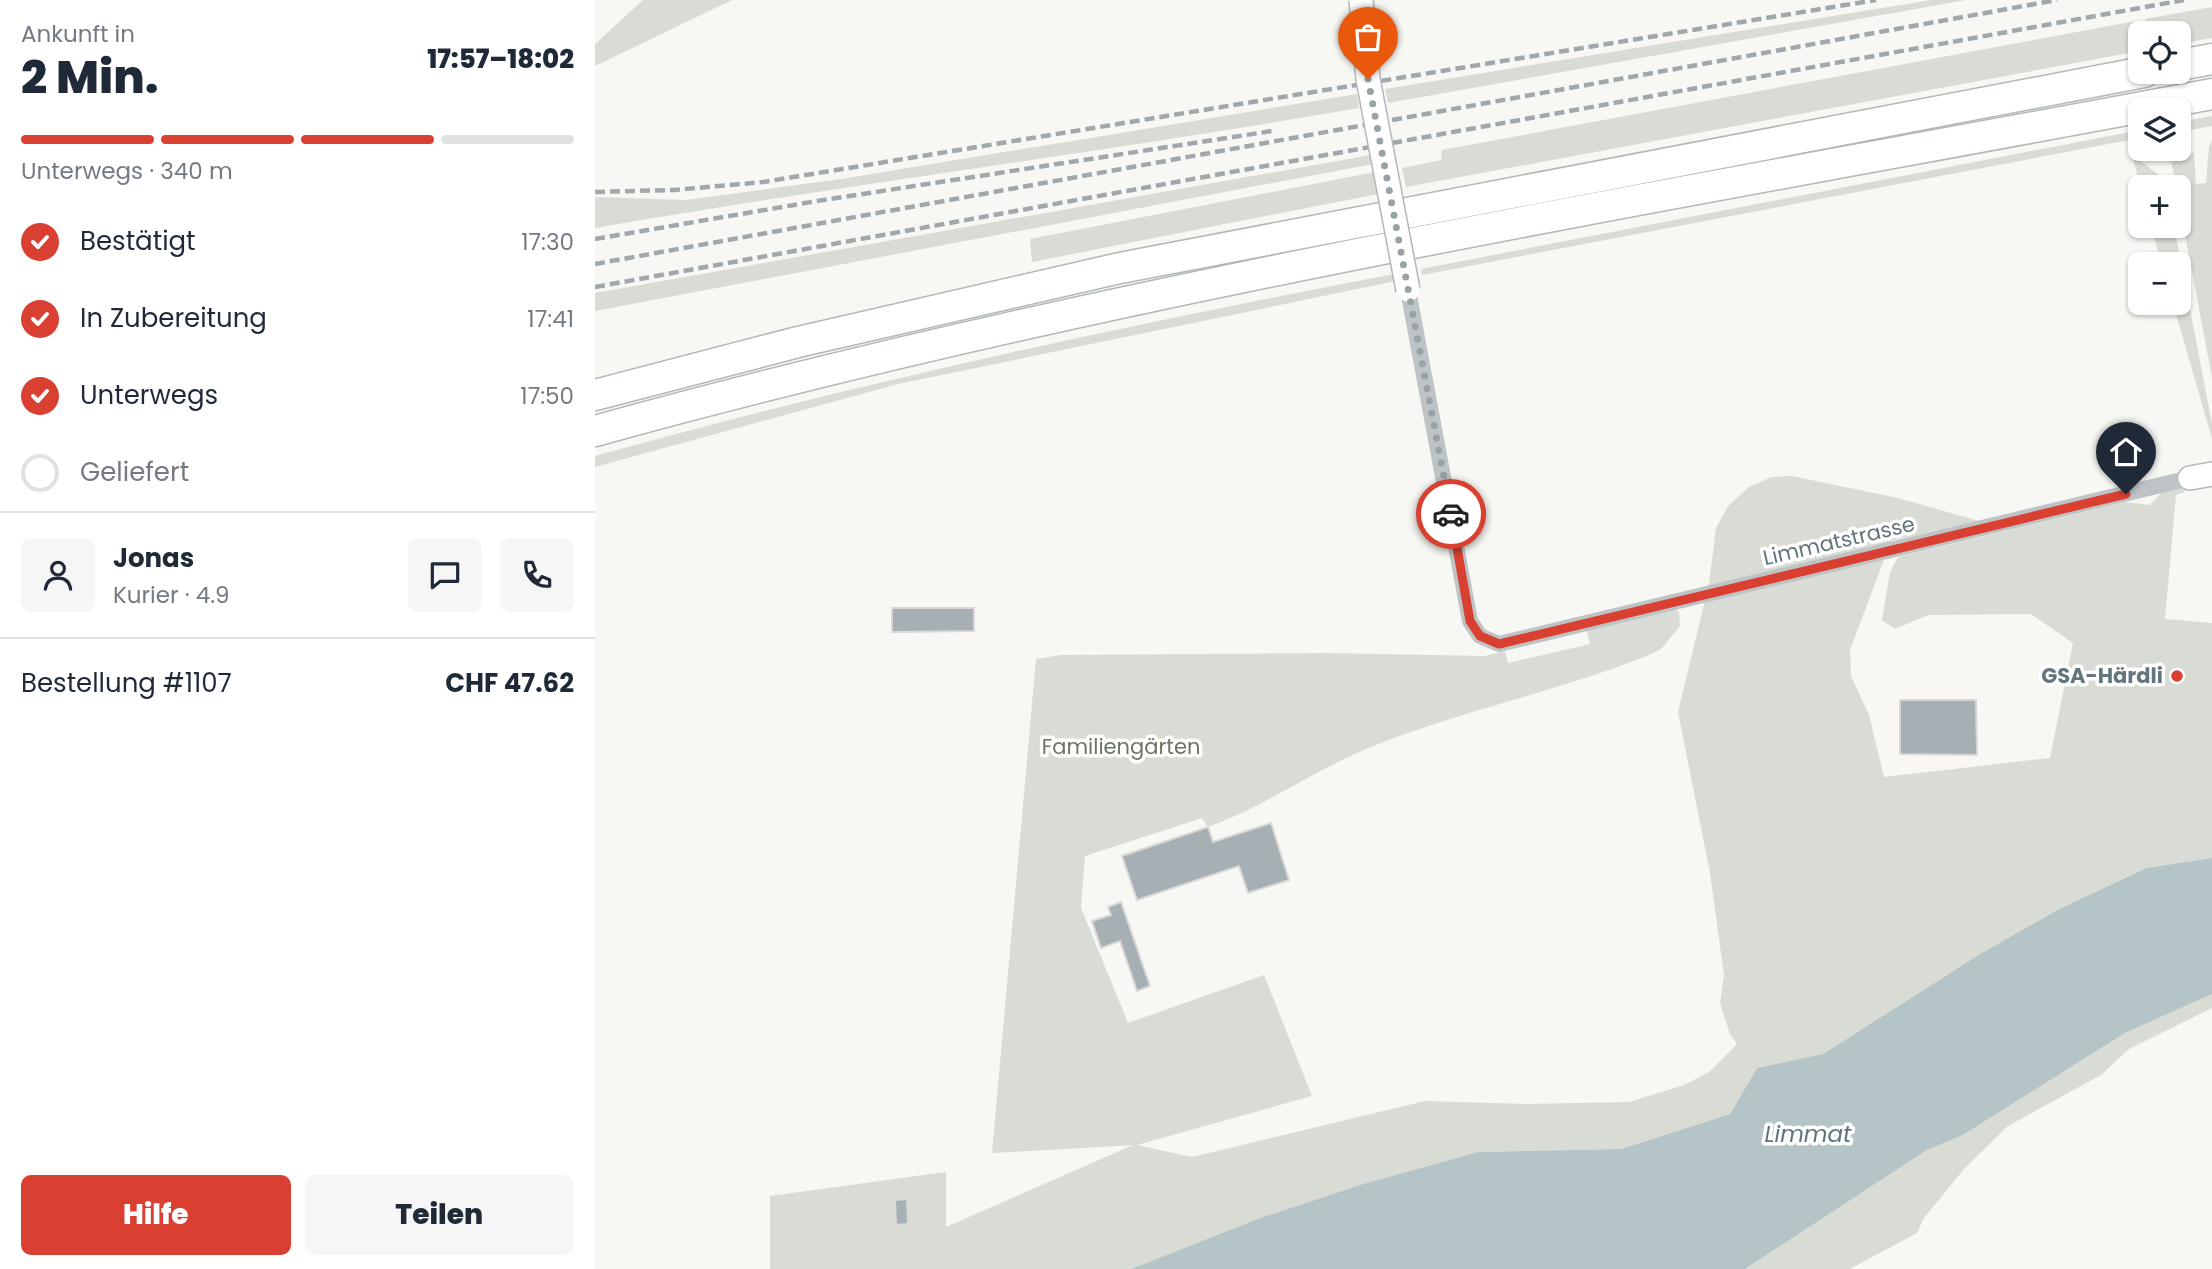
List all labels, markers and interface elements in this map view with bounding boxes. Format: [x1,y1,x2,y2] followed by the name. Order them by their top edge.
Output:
[1338,7,1398,79] pin
[21,18,135,50] text: Ankunft in
[1349,18,1387,56] icon: bag
[2128,21,2191,315] map controls
[2128,21,2191,84] button: locate
[427,41,574,77] text: 17:57–18:02
[21,45,159,109] text: 2 Min.
[2128,98,2191,161] button: layers
[21,155,233,187] text: Unterwegs · 340 m
[2128,175,2191,238] button: +
[21,223,59,261] icon: check
[80,223,196,259] text: Bestätigt
[521,226,574,258] text: 17:30
[2128,252,2191,315] button: −
[21,300,59,338] icon: check
[80,300,267,336] text: In Zubereitung
[527,303,574,335] text: 17:41
[21,377,59,415] icon: check
[80,377,218,413] text: Unterwegs
[520,380,574,412] text: 17:50
[2096,422,2156,494] pin
[2107,433,2145,471] icon: home
[80,454,189,490] text: Geliefert
[1416,479,1486,549] courier
[1432,495,1470,533] icon: car
[1760,509,1918,572] street label: Limmatstrasse
[21,538,95,612] button: person
[408,538,482,612] button: chat
[500,538,574,612] button: phone
[113,540,194,576] text: Jonas
[113,579,230,611] text: Kurier · 4.9
[2041,661,2163,690] place label: GSA-Härdli
[21,665,232,701] text: Bestellung #1107
[445,665,574,701] text: CHF 47.62
[2169,668,2185,684] marker: GSA-Härdli
[1042,732,1200,761] park label: Familiengärten
[1765,1118,1852,1150] water label: Limmat
[21,1175,291,1255] button: Hilfe
[305,1175,574,1255] button: Teilen

